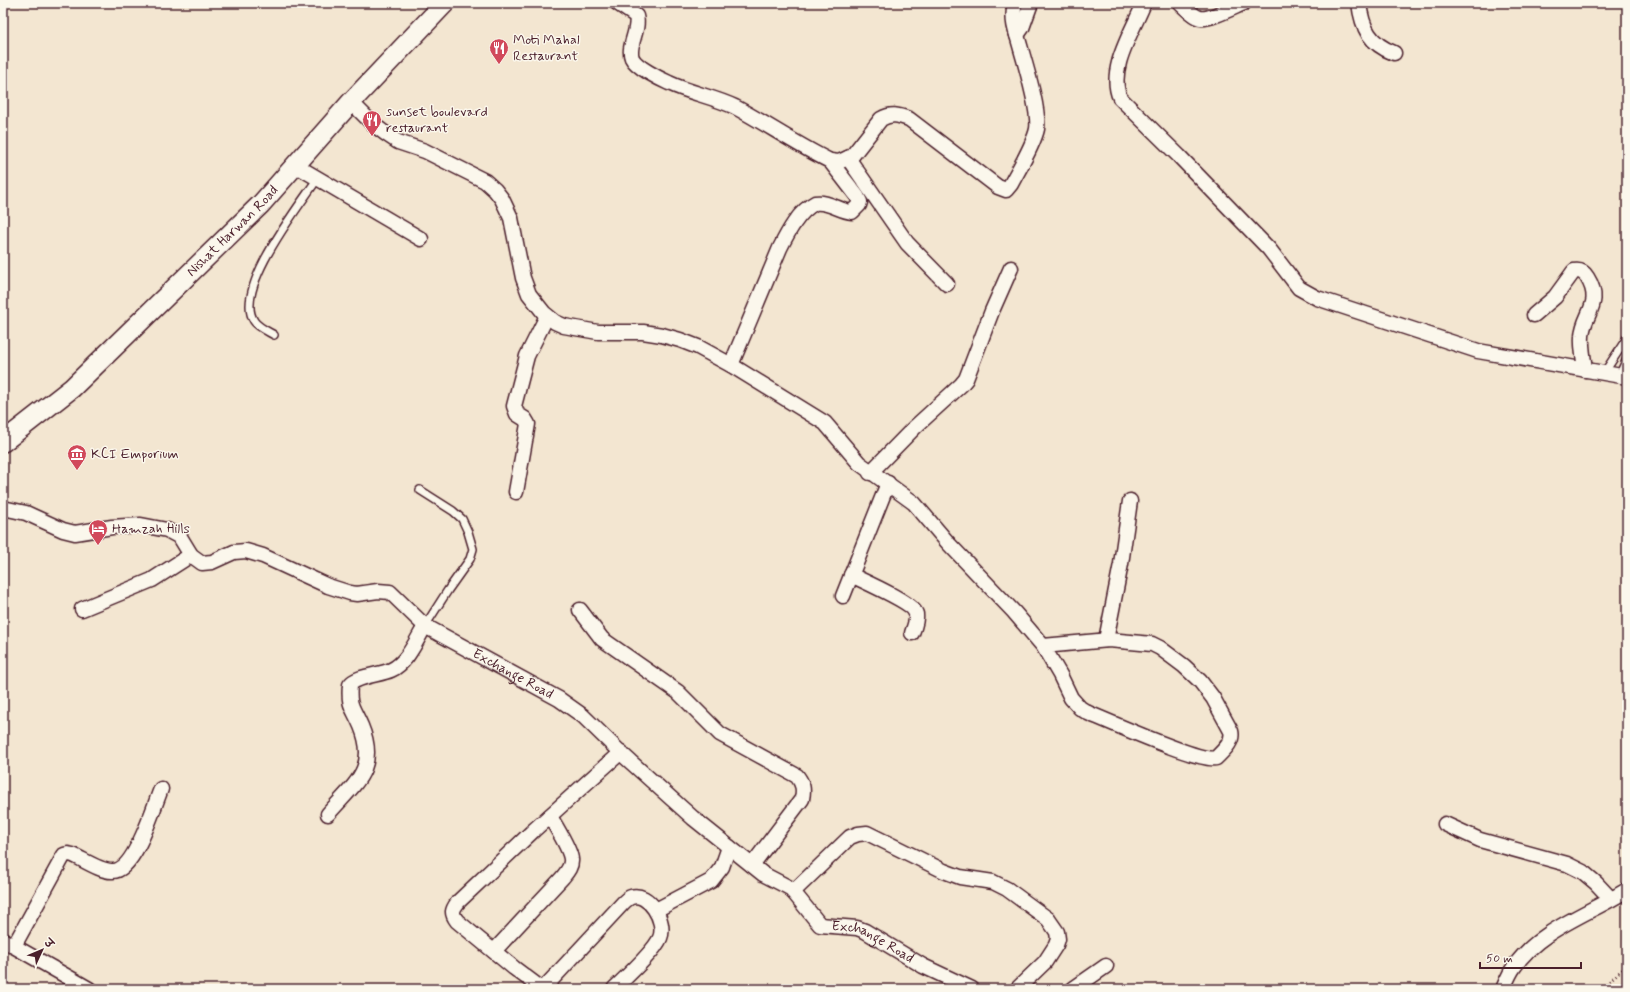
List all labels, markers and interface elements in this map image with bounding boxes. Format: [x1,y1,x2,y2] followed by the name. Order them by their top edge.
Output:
[513,31,580,65] place label: Moti Mahal Restaurant
[488,37,510,65] restaurant icon: Moti Mahal Restaurant
[386,103,488,137] place label: sunset boulevard restaurant
[361,109,383,137] restaurant icon: sunset boulevard restaurant
[183,182,282,281] street label: Nishat Harwan Road
[66,443,88,471] museum icon: KCI Emporium
[91,445,179,463] place label: KCI Emporium
[87,518,109,546] hotel icon: Hamzah Hills
[112,520,190,538] place label: Hamzah Hills
[469,645,557,703] street label: Exchange Road
[831,917,917,967] street label: Exchange Road
[22,930,62,970] north arrow
[40,936,57,952] text: उ
[1480,944,1581,970] scale bar
[1486,951,1513,967] text: 50 m

